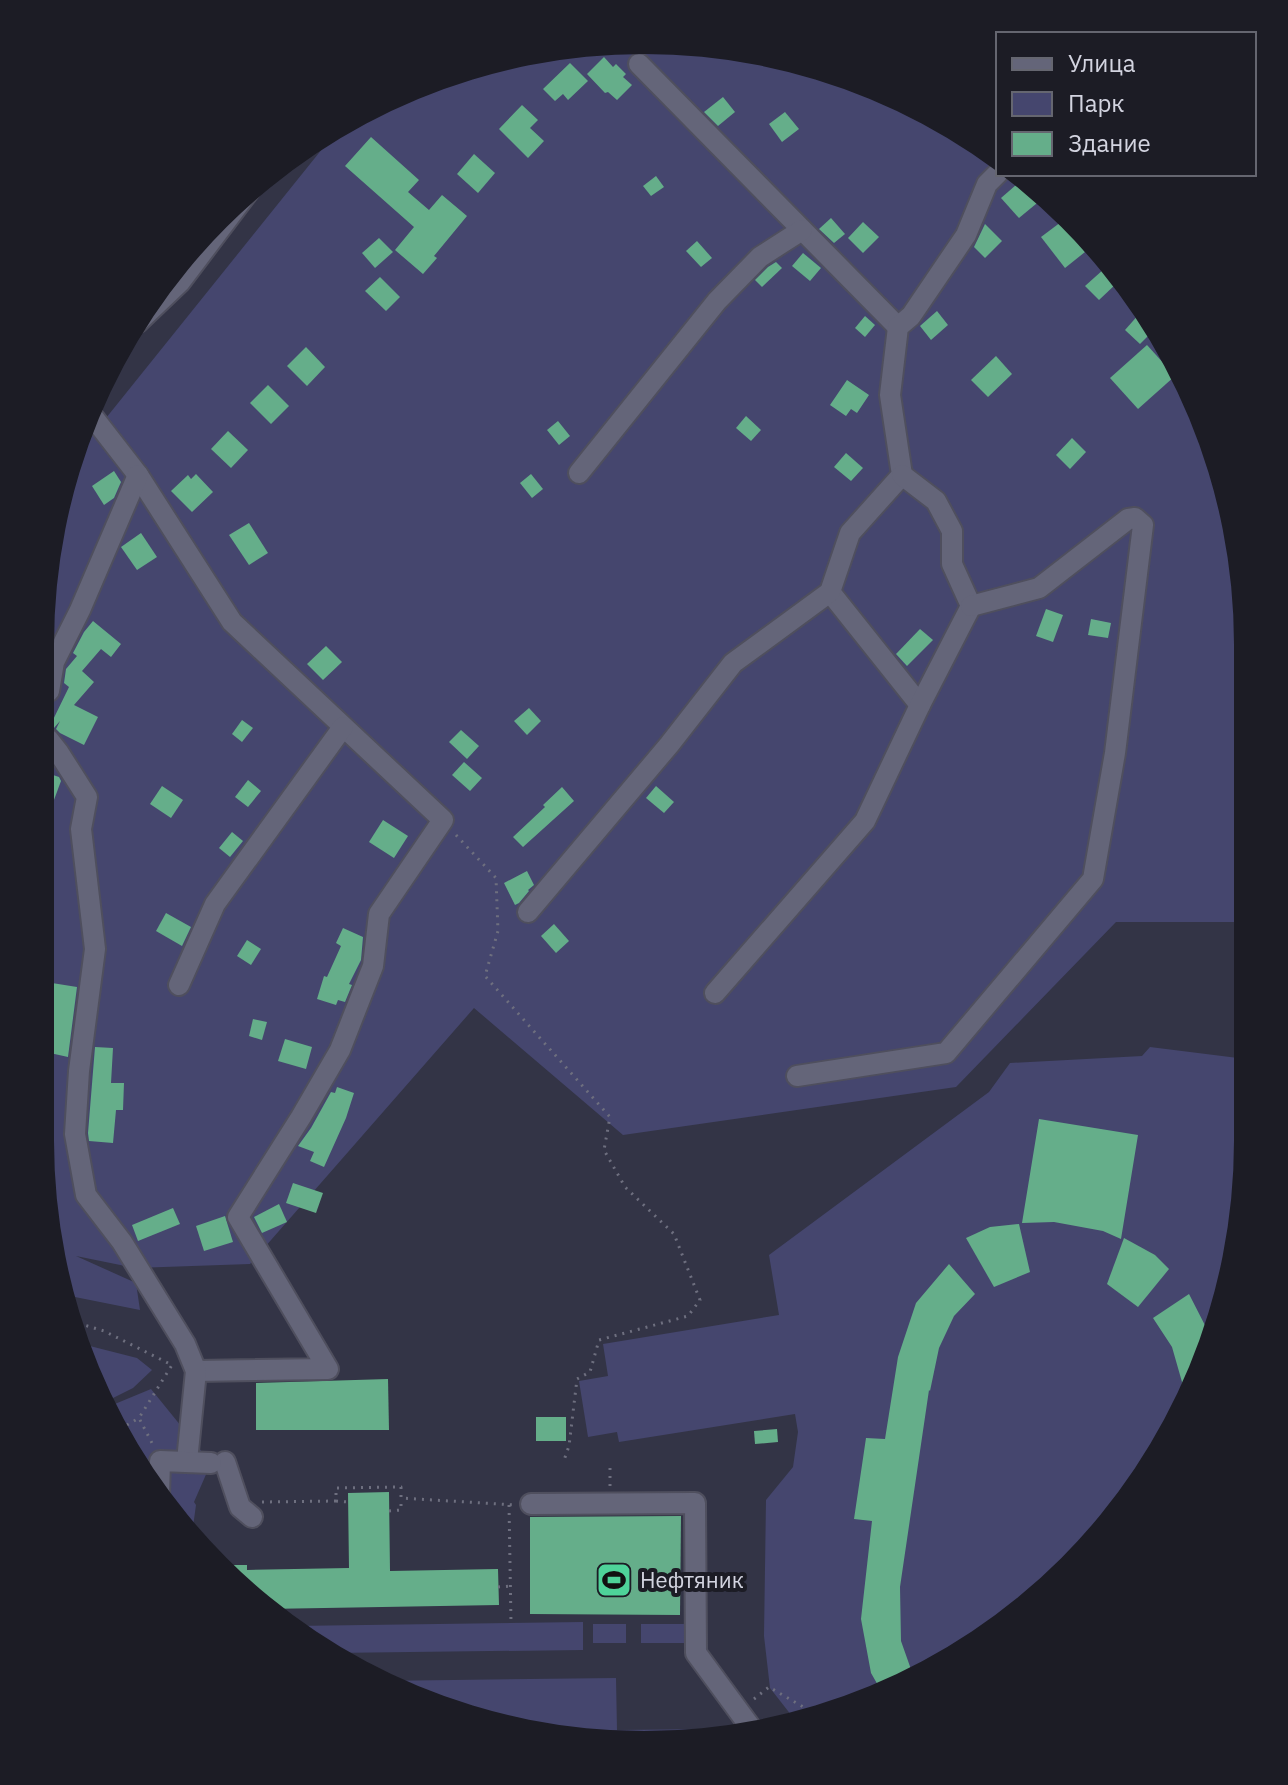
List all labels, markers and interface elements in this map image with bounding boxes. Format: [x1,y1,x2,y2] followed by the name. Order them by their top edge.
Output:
[996,32,1256,176] legend
[1068,47,1136,79] text: Улица
[1068,87,1125,119] text: Парк
[1068,127,1151,159] text: Здание
[595,1561,633,1599] sports icon: Нефтяник
[640,1565,744,1594] place label: Нефтяник

